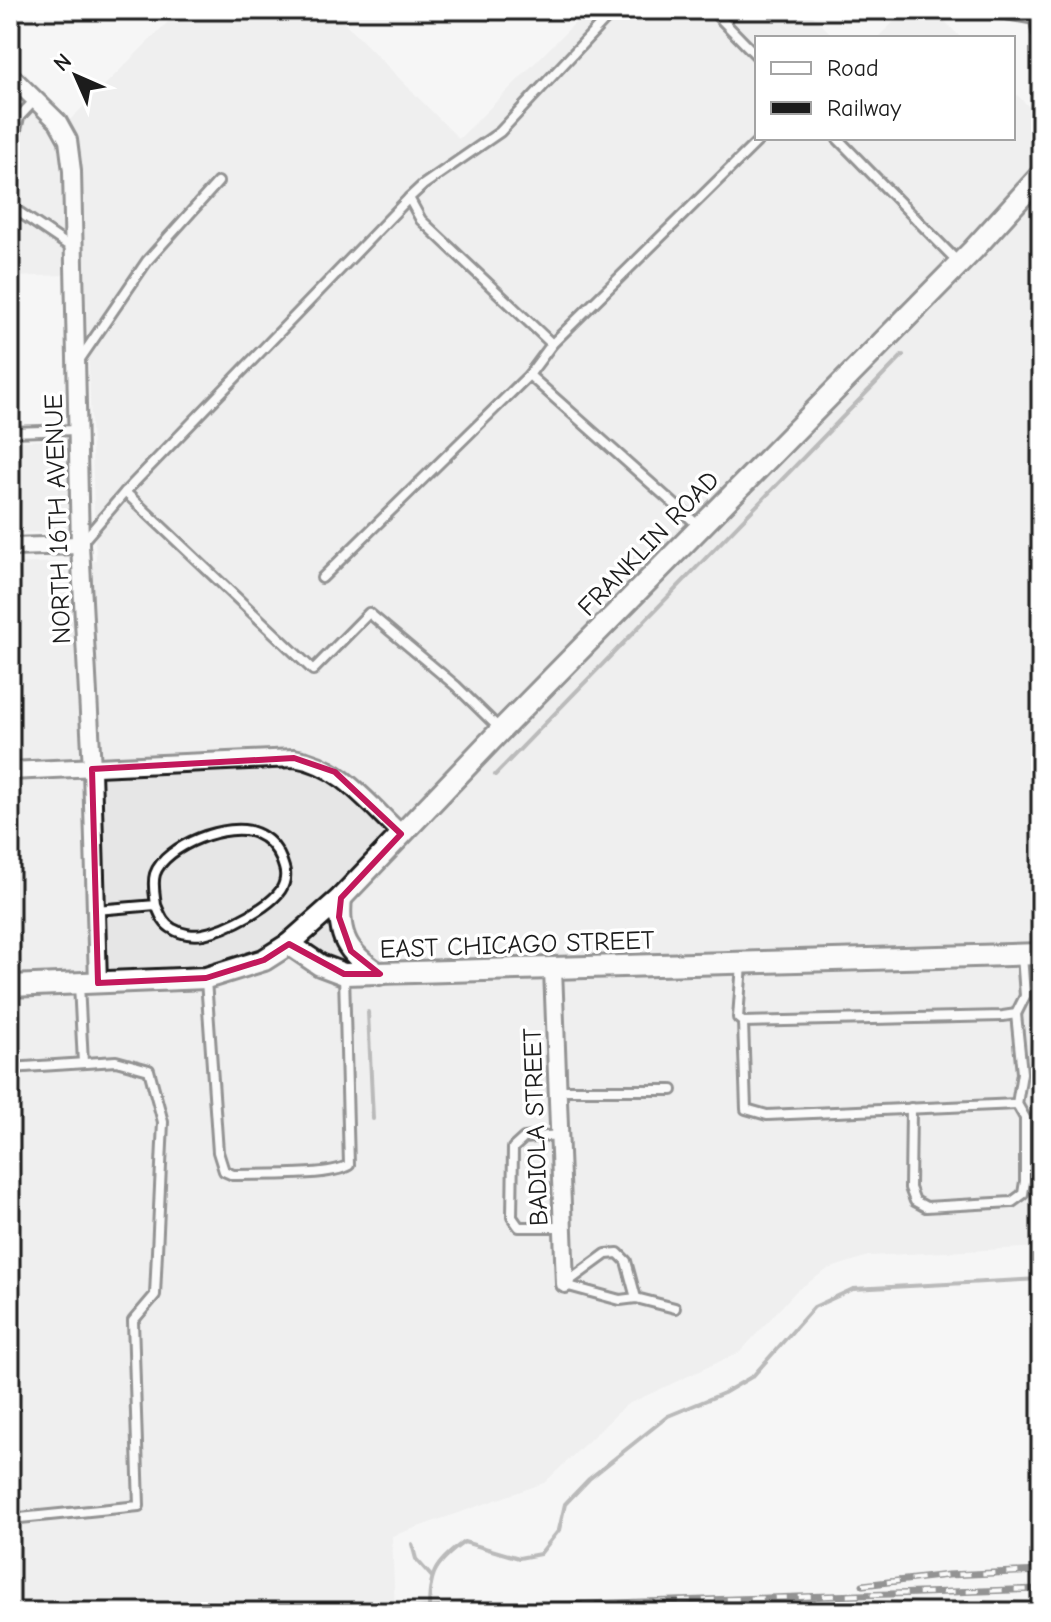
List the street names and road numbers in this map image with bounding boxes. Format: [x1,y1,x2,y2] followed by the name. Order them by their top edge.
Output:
[39,393,77,645] street label: NORTH 16TH AVENUE
[572,465,725,622] street label: FRANKLIN ROAD
[379,925,655,965] street label: EAST CHICAGO STREET
[518,1027,554,1226] street label: BADIOLA STREET

